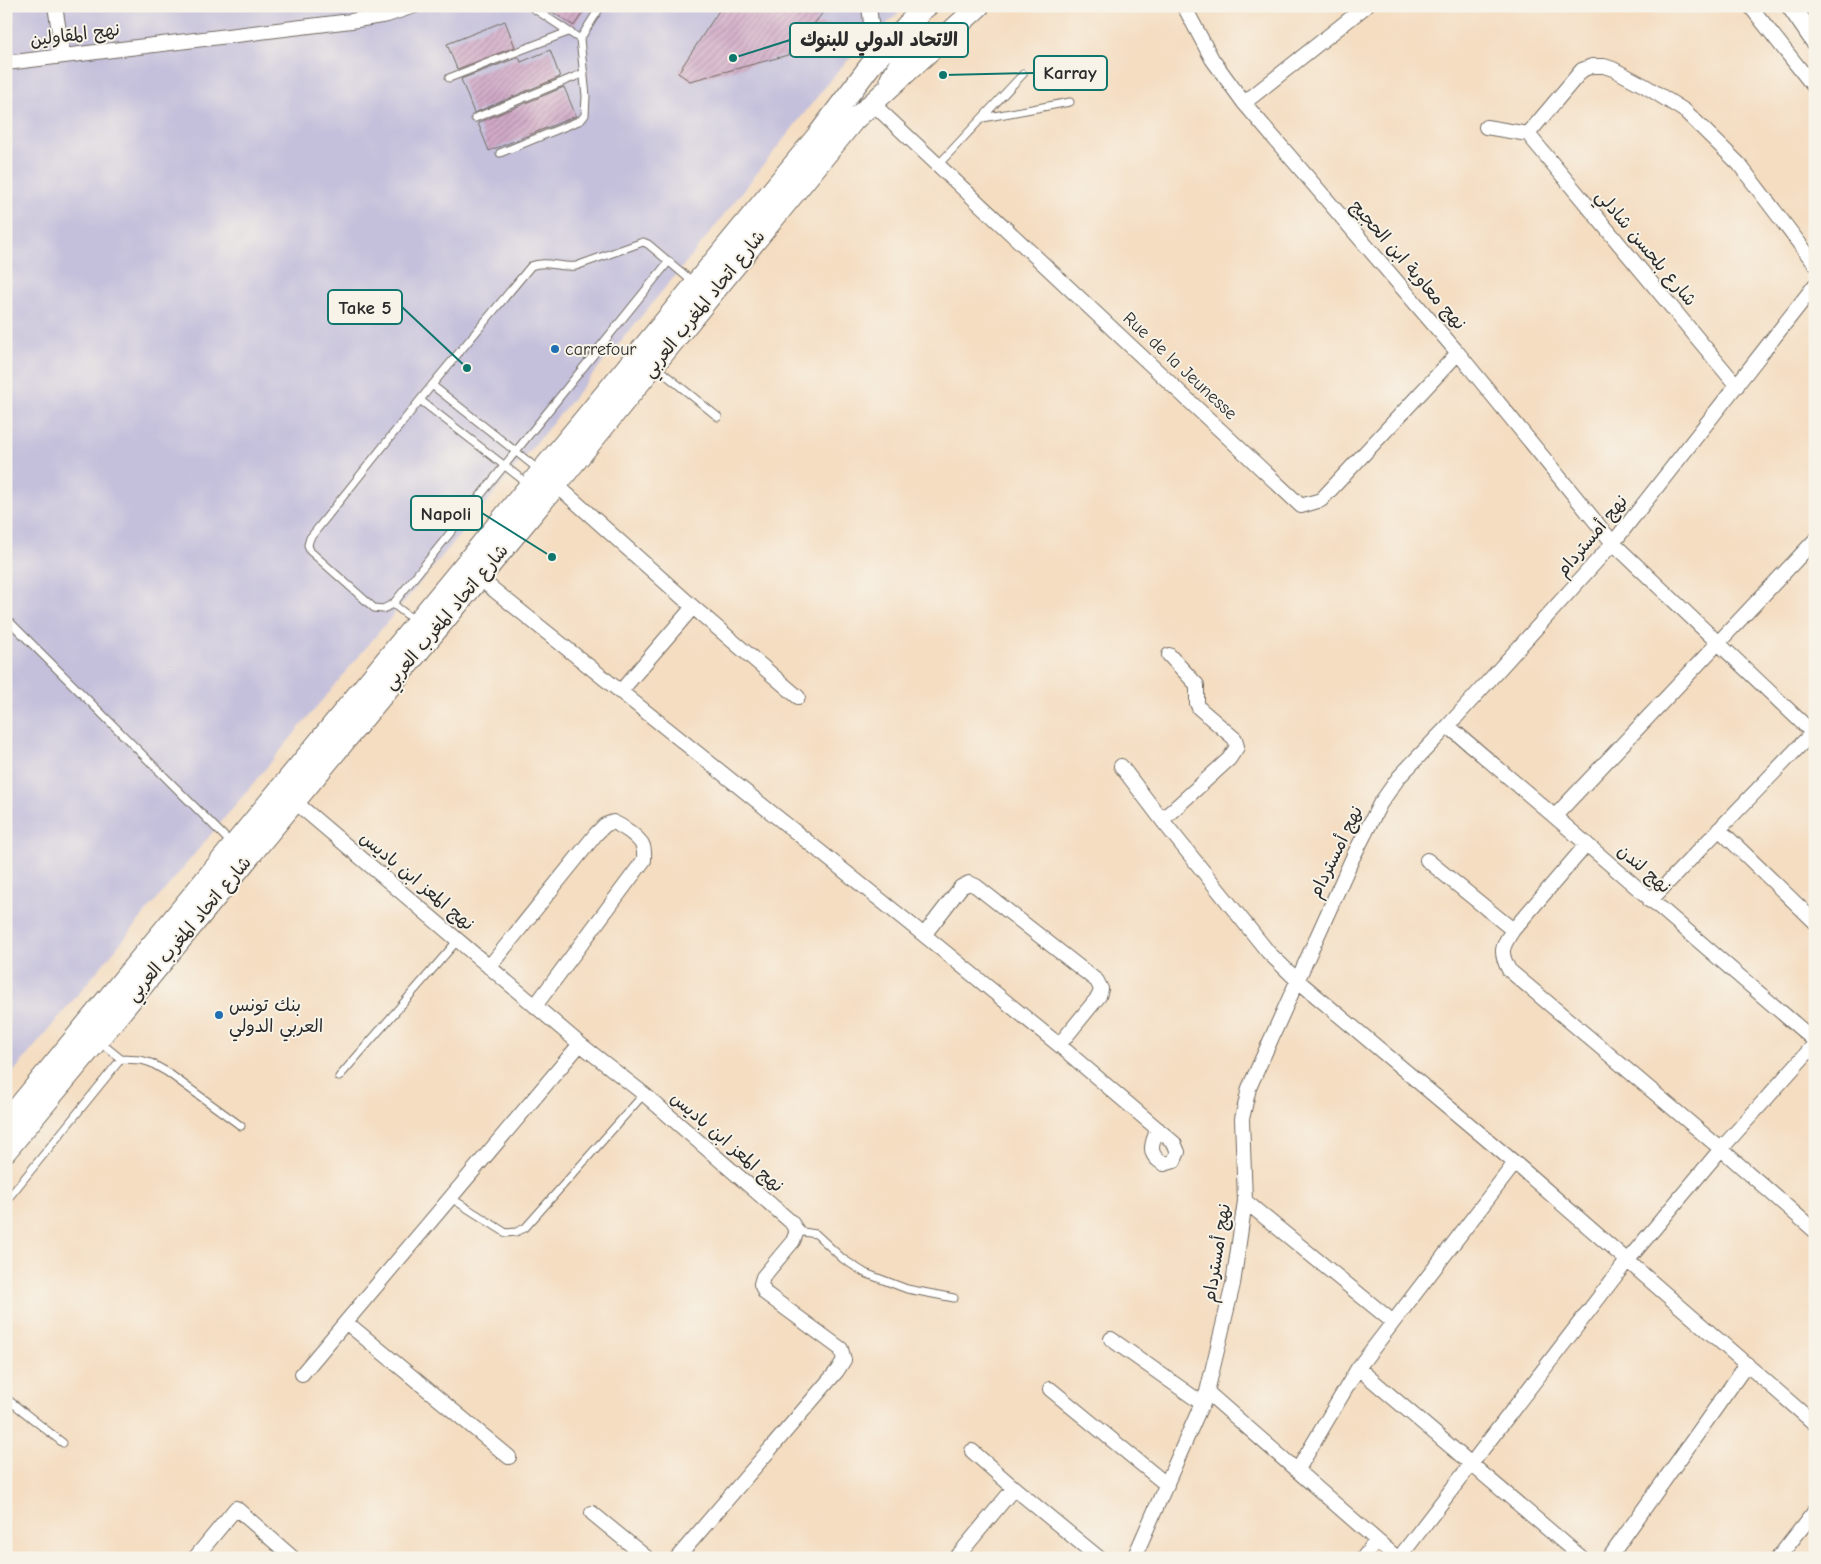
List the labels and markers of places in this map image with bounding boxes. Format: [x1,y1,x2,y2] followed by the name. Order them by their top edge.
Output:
[790,23,968,57] callout: الاتحاد الدولي للبنوك
[1034,56,1107,90] callout: Karray
[328,290,402,324] callout: Take 5
[565,339,637,360] place label: carrefour
[549,343,561,355] marker: carrefour
[411,496,482,530] callout: Napoli
[229,995,323,1042] place label: بنك تونس العربي الدولي
[213,1009,225,1021] marker: بنك تونس العربي الدولي

